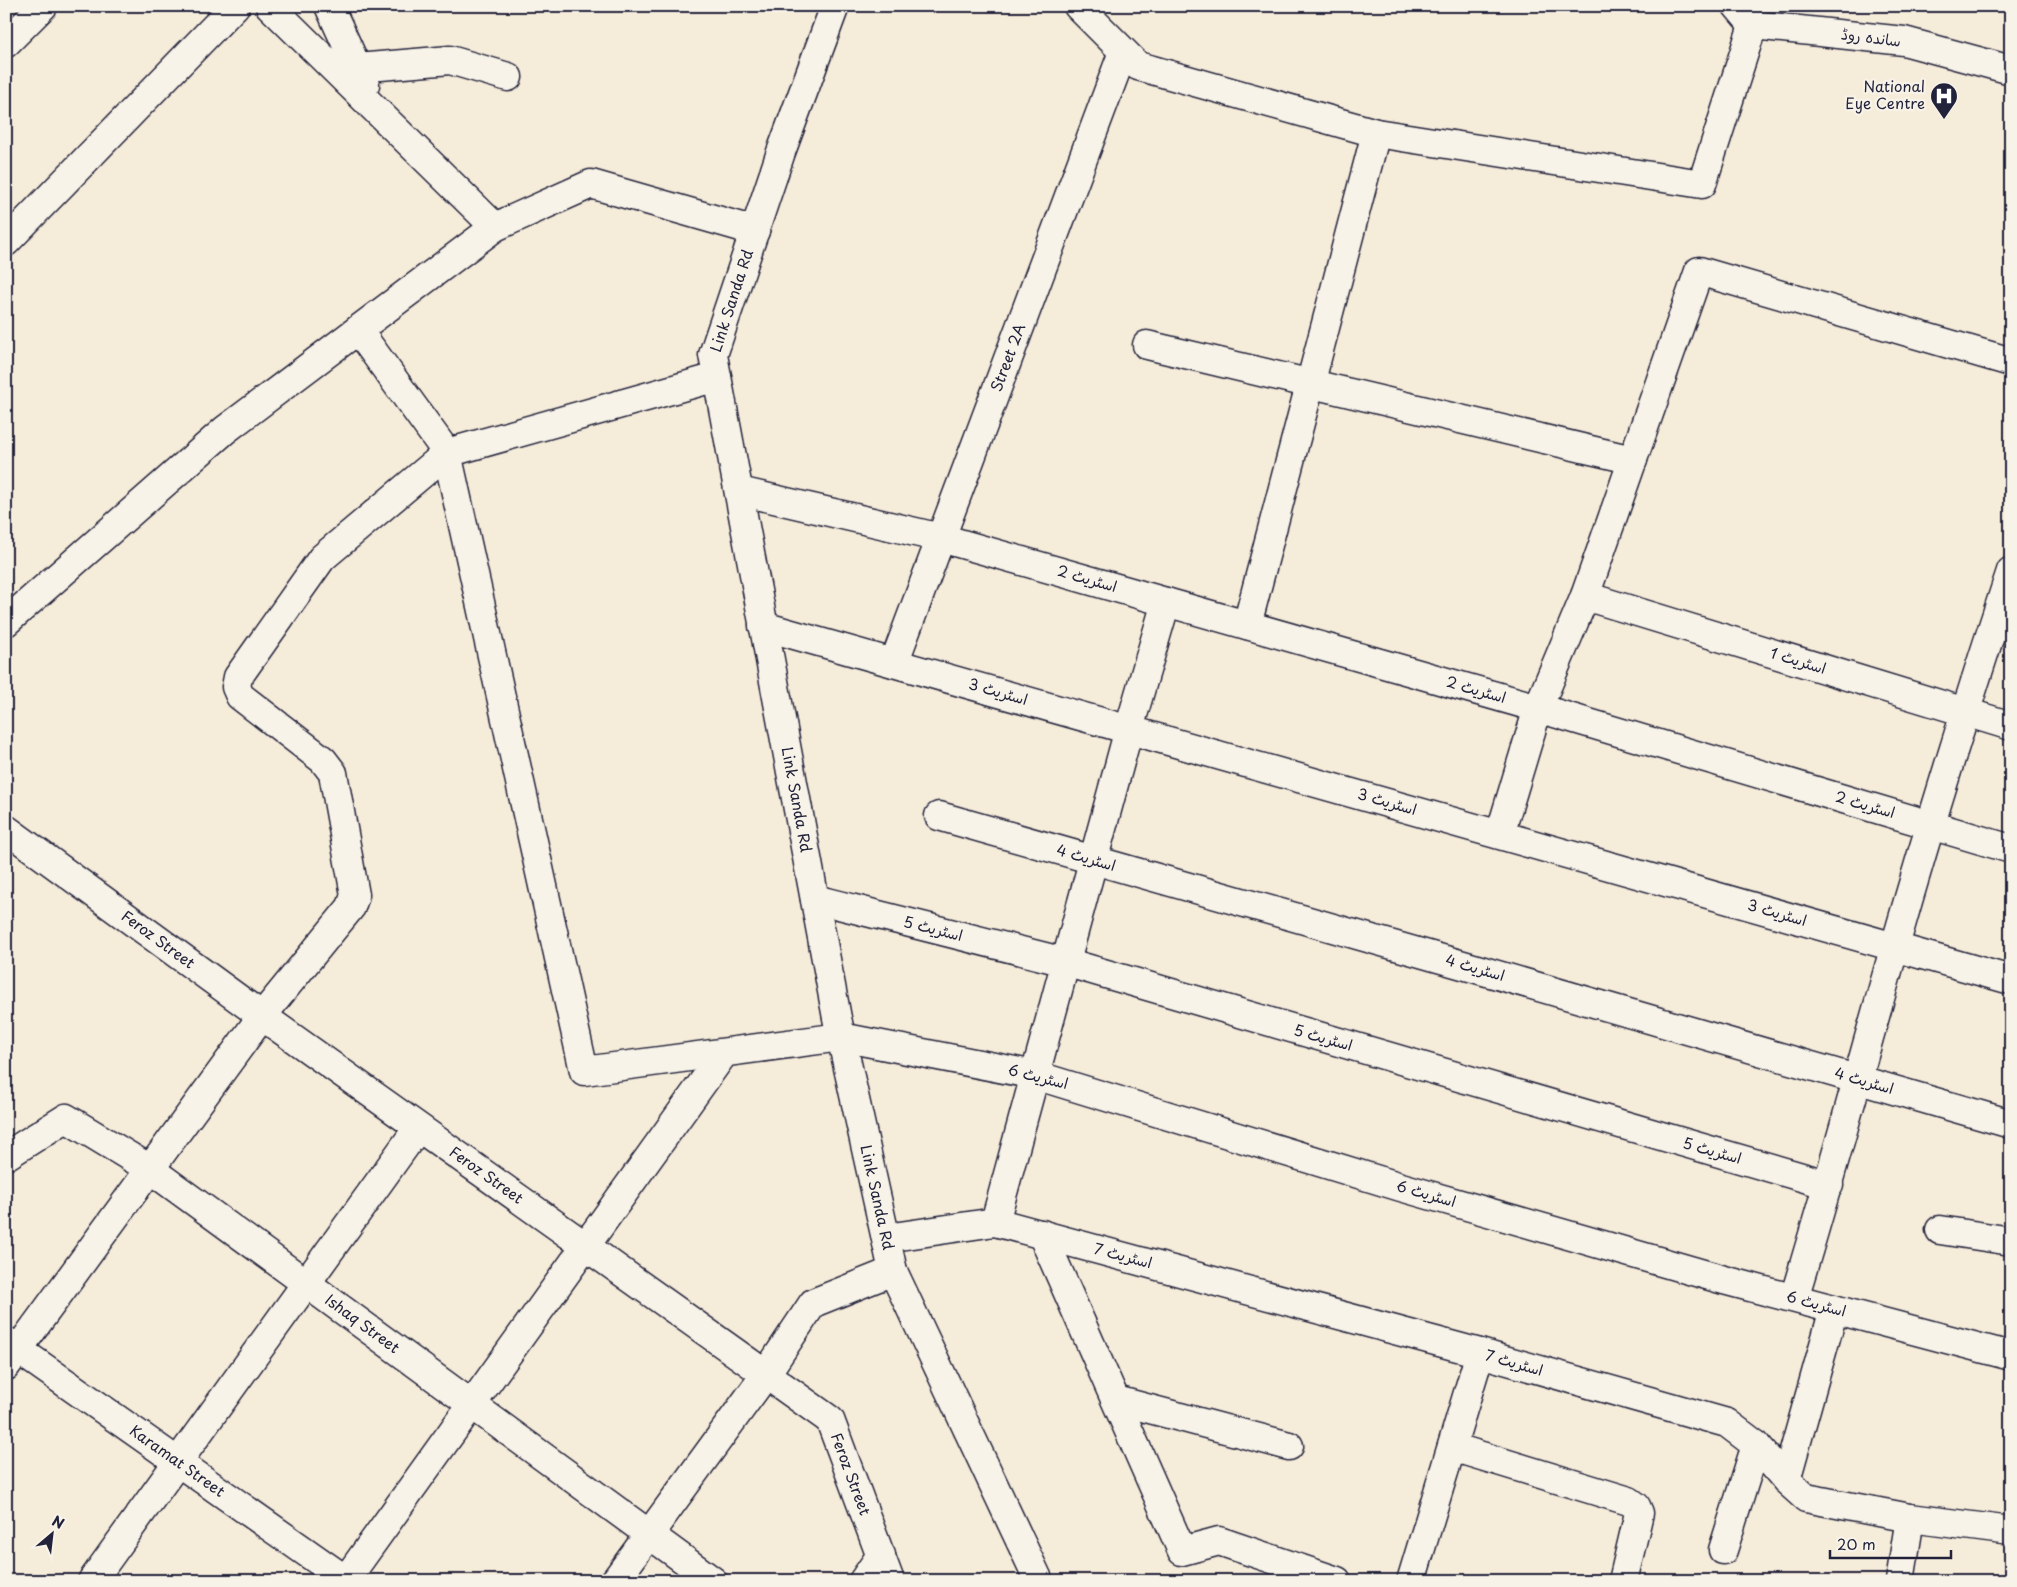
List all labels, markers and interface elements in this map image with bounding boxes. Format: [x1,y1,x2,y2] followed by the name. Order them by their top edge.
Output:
[1840,21,1902,52] street label: ساندہ روڈ
[1845,74,1925,114] place label: National Eye Centre
[1929,81,1959,120] hospital icon: National Eye Centre
[703,246,758,355] street label: Link Sanda Rd
[984,320,1030,394] street label: Street 2A
[1055,558,1120,597] street label: اسٹریٹ 2
[1768,640,1829,679] street label: اسٹریٹ 1
[1444,669,1509,708] street label: اسٹریٹ 2
[966,671,1031,710] street label: اسٹریٹ 3
[776,745,819,854] street label: Link Sanda Rd
[1355,781,1420,820] street label: اسٹریٹ 3
[1833,784,1898,823] street label: اسٹریٹ 2
[1054,837,1119,876] street label: اسٹریٹ 4
[1745,892,1810,931] street label: اسٹریٹ 3
[117,904,200,973] street label: Feroz Street
[901,909,965,946] street label: اسٹریٹ 5
[1443,947,1508,986] street label: اسٹریٹ 4
[1291,1017,1356,1056] street label: اسٹریٹ 5
[1006,1057,1071,1094] street label: اسٹریٹ 6
[1832,1060,1897,1099] street label: اسٹریٹ 4
[1680,1130,1745,1169] street label: اسٹریٹ 5
[445,1140,529,1209] street label: Feroz Street
[855,1142,901,1252] street label: Link Sanda Rd
[1394,1173,1459,1212] street label: اسٹریٹ 6
[1092,1236,1155,1273] street label: اسٹریٹ 7
[1784,1284,1849,1322] street label: اسٹریٹ 6
[321,1288,405,1358] street label: Ishaq Street
[1483,1342,1546,1381] street label: اسٹریٹ 7
[125,1418,230,1502] street label: Karamat Street
[826,1429,877,1518] street label: Feroz Street
[28,1510,78,1560] north arrow
[49,1510,68,1534] text: N
[1830,1527,1951,1559] scale bar
[1837,1532,1876,1555] text: 20 m

